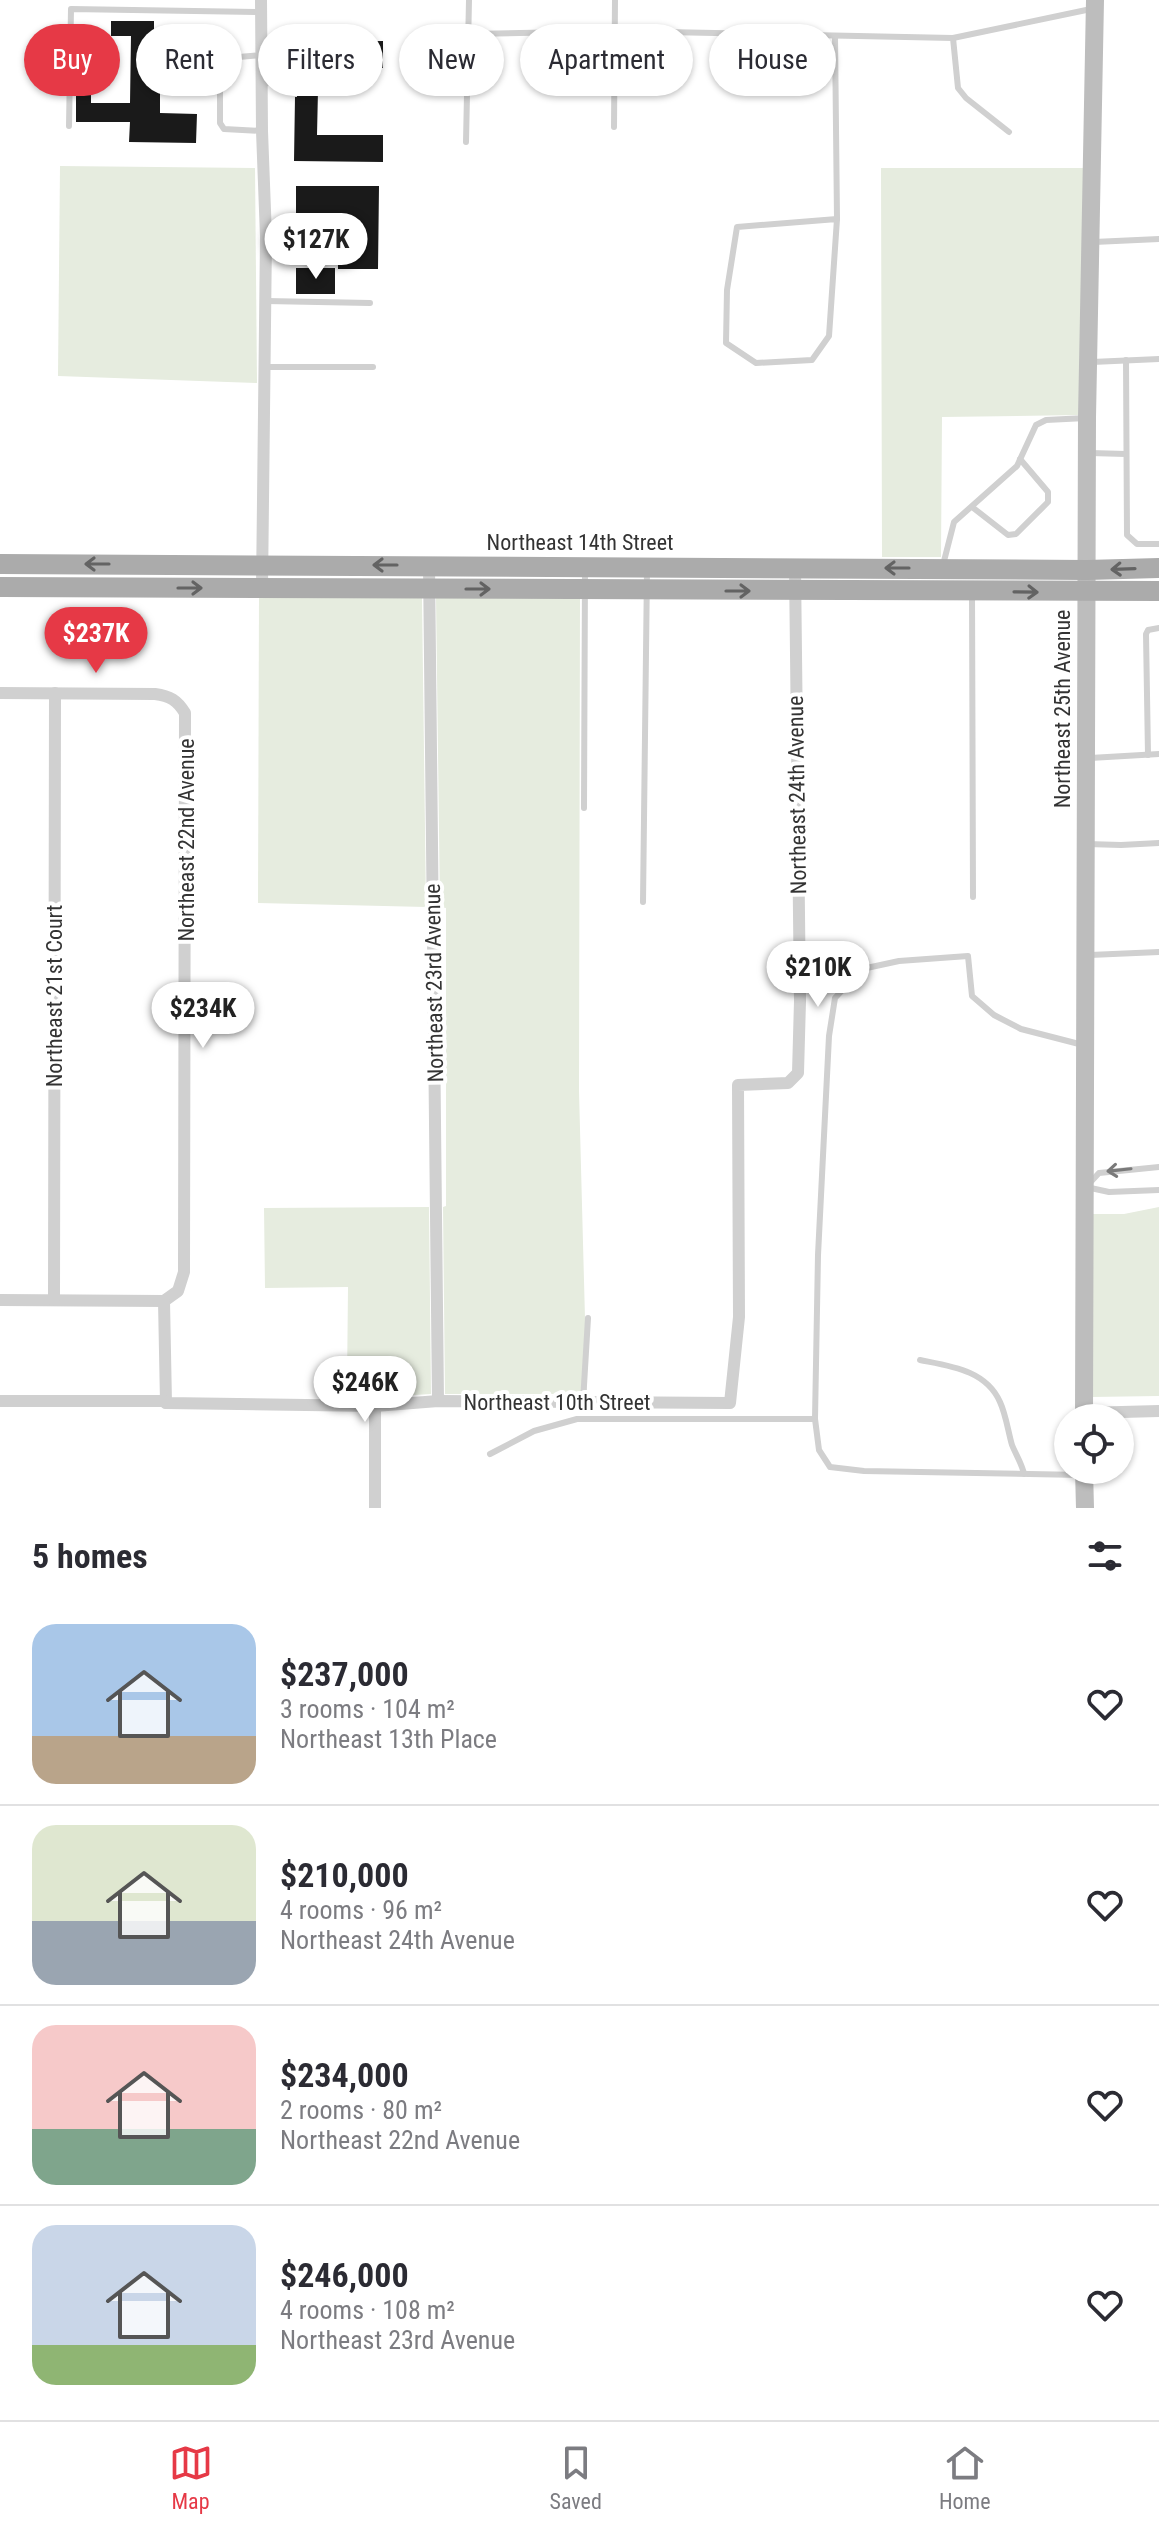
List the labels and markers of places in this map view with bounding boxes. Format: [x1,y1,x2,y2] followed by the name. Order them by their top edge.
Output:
[260,213,372,281] pin: $127K
[40,607,152,675] pin: $237K
[762,941,874,1009] pin: $210K
[147,982,259,1050] pin: $234K
[309,1356,421,1424] pin: $246K

